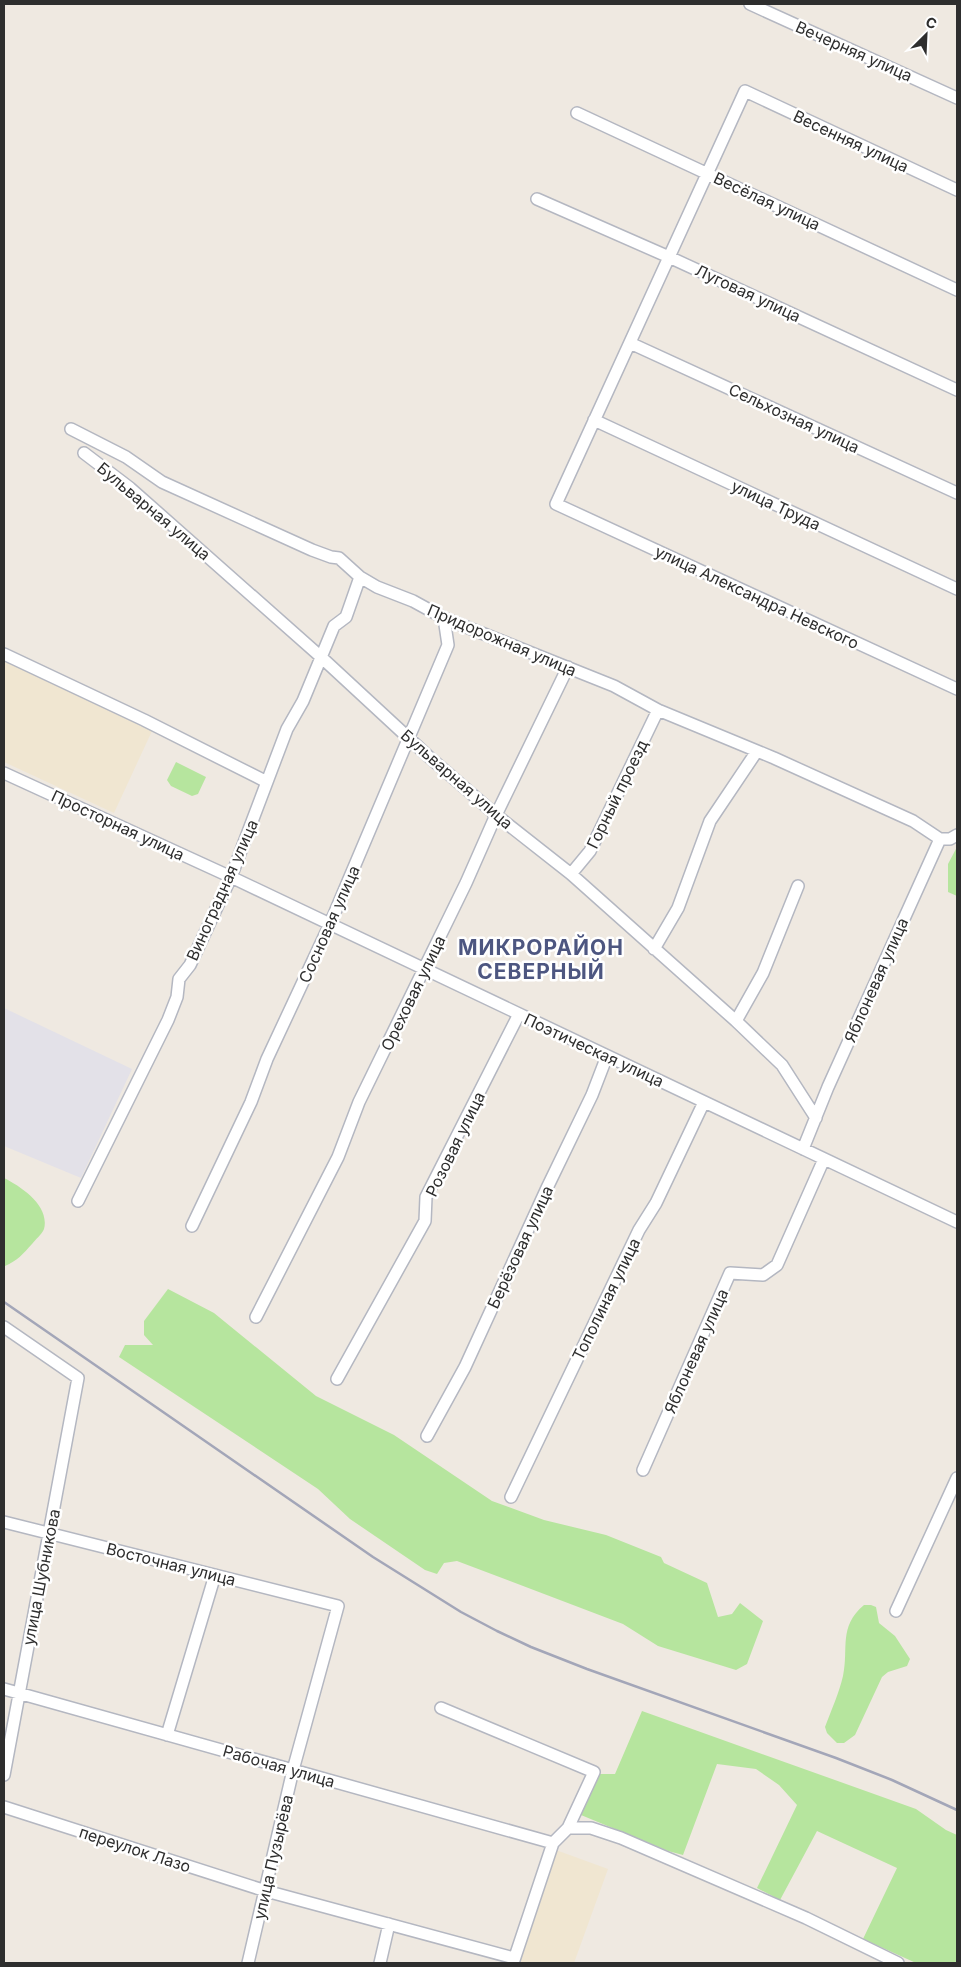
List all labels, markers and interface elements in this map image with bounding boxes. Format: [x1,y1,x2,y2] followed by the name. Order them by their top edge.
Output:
[901,10,951,60] north arrow
[923,13,940,33] text: С
[793,16,915,86] street label: Вечерняя улица
[790,106,912,176] street label: Весенняя улица
[711,168,823,234] street label: Весёлая улица
[692,260,804,326] street label: Луговая улица
[725,379,863,457] street label: Сельхозная улица
[93,458,215,564] street label: Бульварная улица
[728,476,824,534] street label: улица Труда
[652,541,862,653] street label: улица Александра Невского
[424,600,580,680] street label: Придорожная улица
[397,725,517,833] street label: Бульварная улица
[582,736,652,852] street label: Горный проезд
[48,785,188,865] street label: Просторная улица
[182,816,262,964] street label: Виноградная улица
[294,862,364,986] street label: Сосновая улица
[840,915,912,1045] street label: Яблоневая улица
[376,932,450,1054] street label: Ореховая улица
[458,934,624,984] district label: МИКРОРАЙОН СЕВЕРНЫЙ
[521,1009,667,1091] street label: Поэтическая улица
[421,1088,489,1200] street label: Розовая улица
[483,1182,557,1312] street label: Берёзовая улица
[568,1235,644,1363] street label: Тополиная улица
[660,1286,732,1416] street label: Яблоневая улица
[18,1507,64,1647] street label: улица Шубникова
[104,1538,238,1590] street label: Восточная улица
[221,1740,337,1792] street label: Рабочая улица
[249,1793,297,1921] street label: улица Пузырёва
[77,1822,193,1876] street label: переулок Лазо

